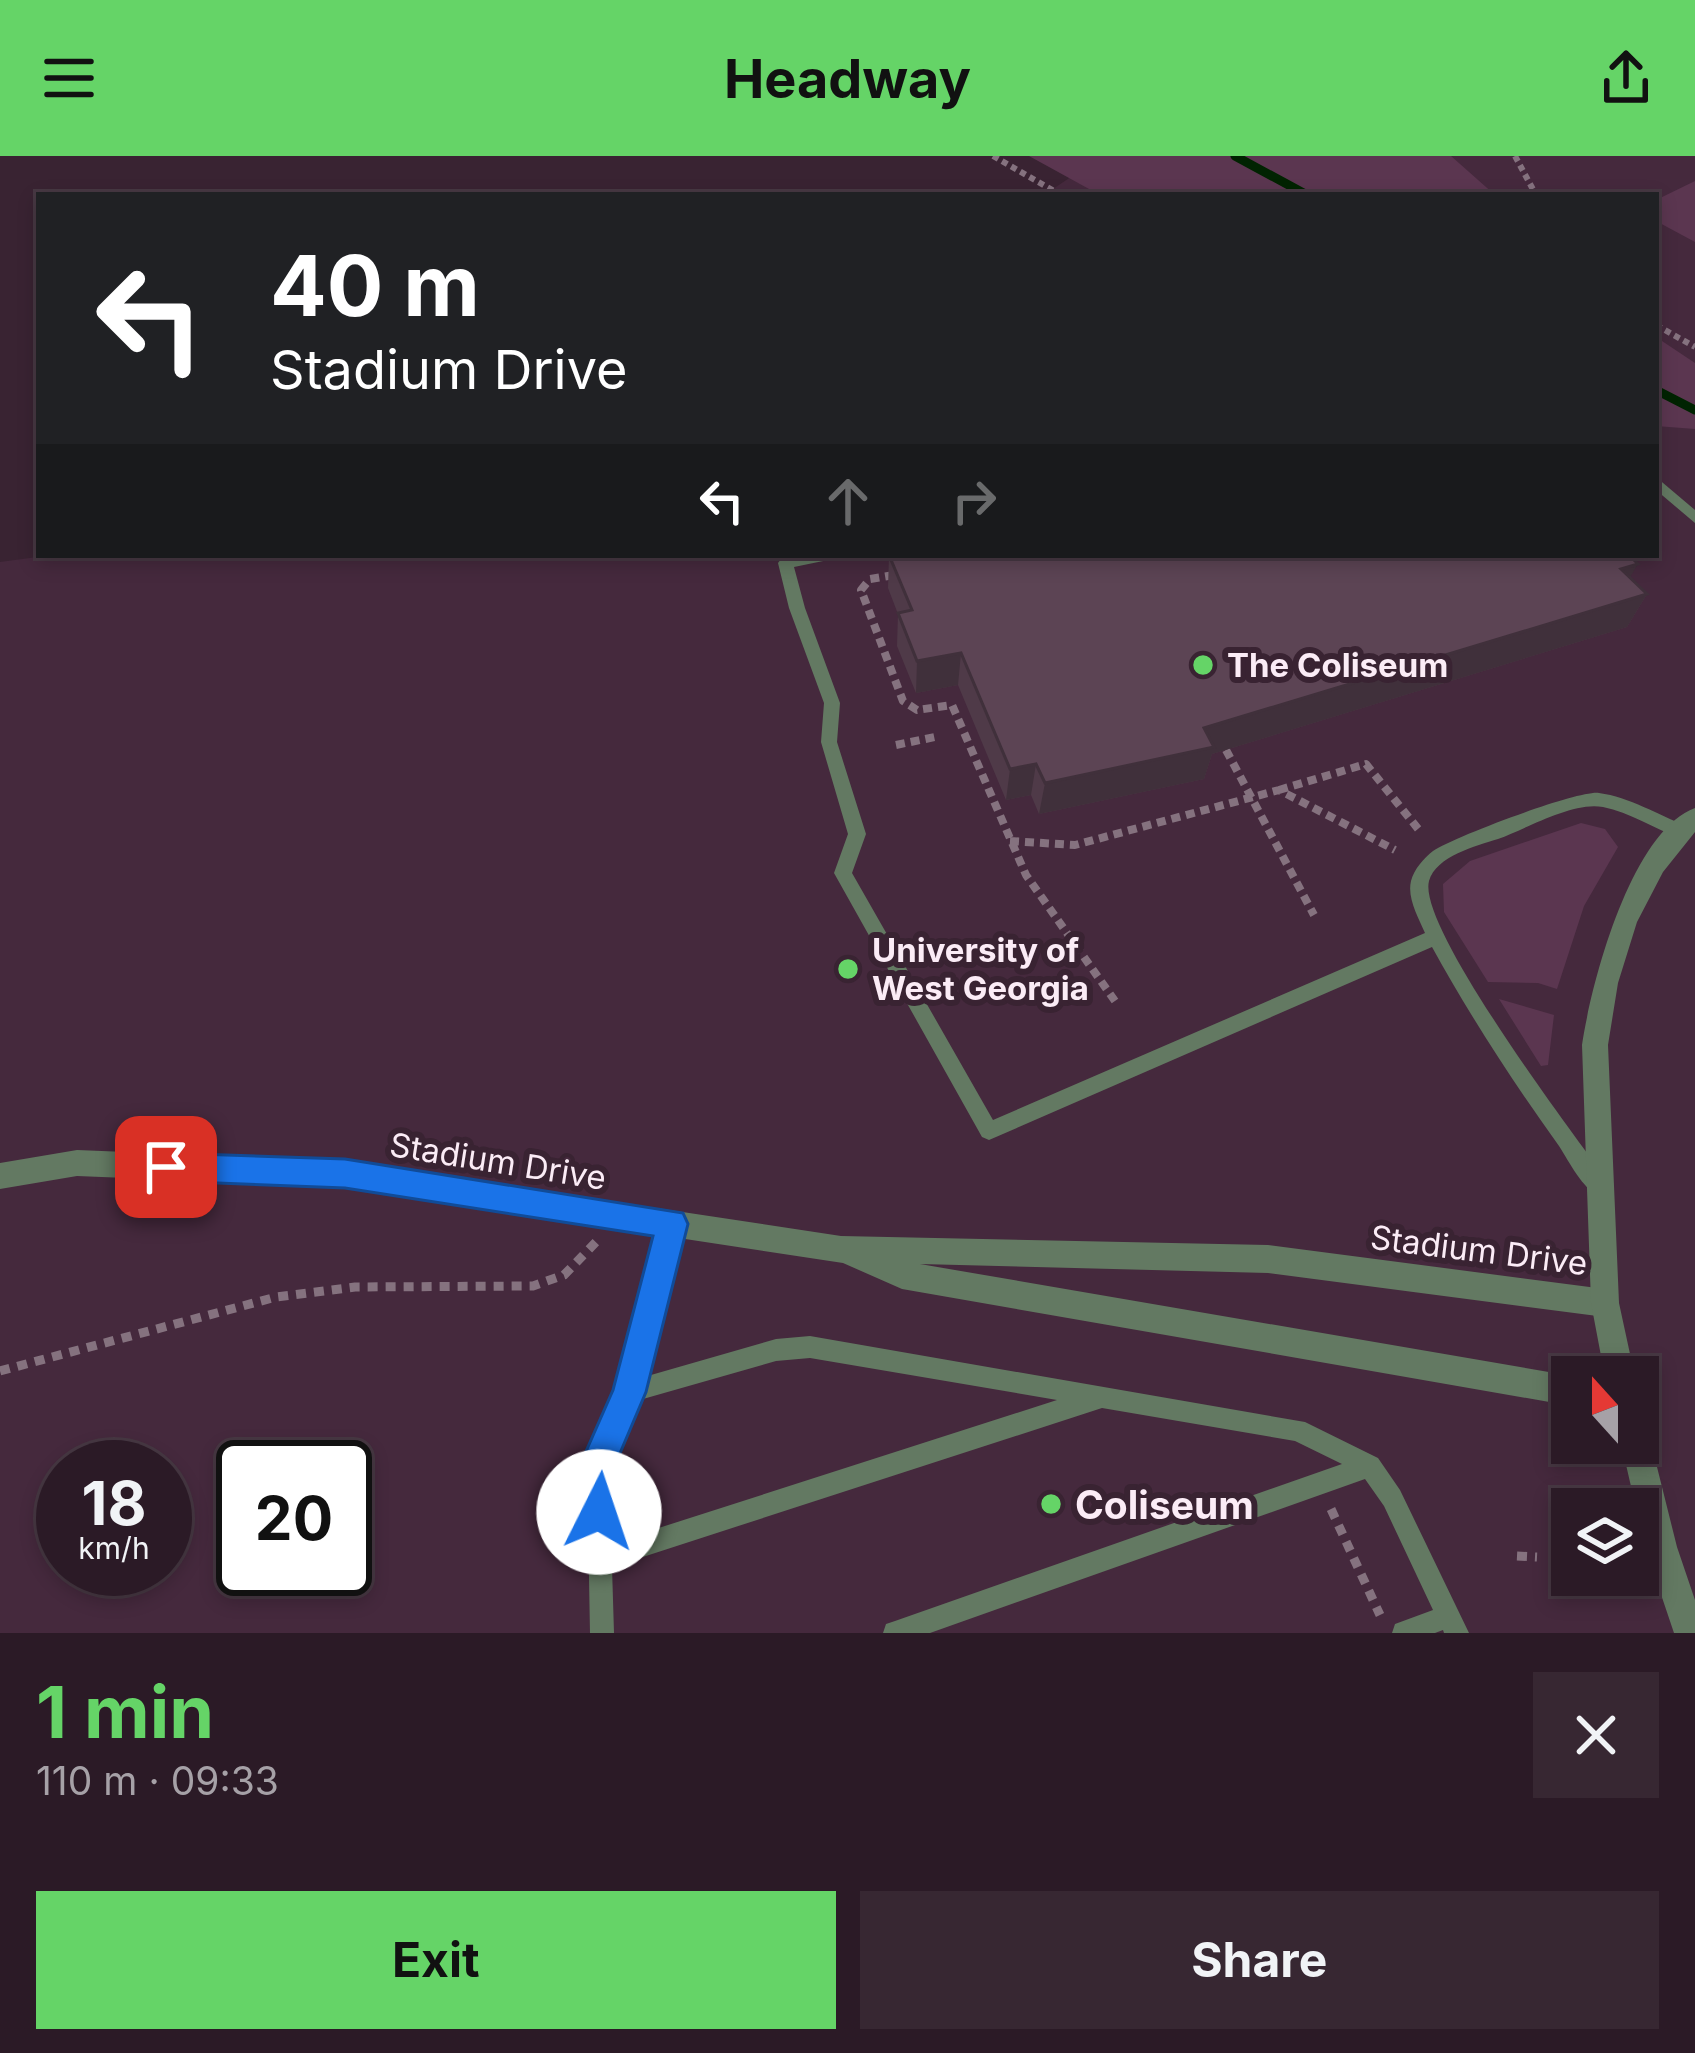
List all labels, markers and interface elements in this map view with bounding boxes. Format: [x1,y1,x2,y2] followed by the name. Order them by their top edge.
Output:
[36,45,102,111] icon: menu
[1593,45,1659,111] icon: share
[724,46,971,111] text: Headway
[270,235,480,336] text: 40 m
[72,240,228,396] icon: left
[270,337,627,402] text: Stadium Drive
[689,468,755,534] icon: left
[815,468,881,534] icon: ahead
[941,468,1007,534] icon: right
[1227,645,1448,685] place label: The Coliseum
[1190,652,1216,678] marker: The Coliseum
[872,930,1089,1008] place label: University of West Georgia
[835,956,861,982] marker: University of West Georgia
[115,1116,217,1218] pin
[387,1124,609,1198] street label: Stadium Drive
[133,1134,199,1200] icon: arrive
[1368,1217,1590,1283] street label: Stadium Drive
[1551,1356,1659,1464] north arrow
[1551,1356,1659,1596] map controls
[216,1440,372,1596] speed limit sign: 20
[536,1449,662,1575] position arrow
[82,1467,146,1539] text: 18
[1075,1481,1254,1528] place label: Coliseum
[1551,1488,1659,1596] button: layers
[1038,1491,1064,1517] marker: Coliseum
[78,1530,150,1566] text: km/h
[36,1668,214,1755] text: 1 min
[1533,1672,1659,1798] button: close
[36,1757,279,1804] text: 110 m · 09:33
[36,1891,836,2029] button: Exit
[860,1891,1659,2029] button: Share

